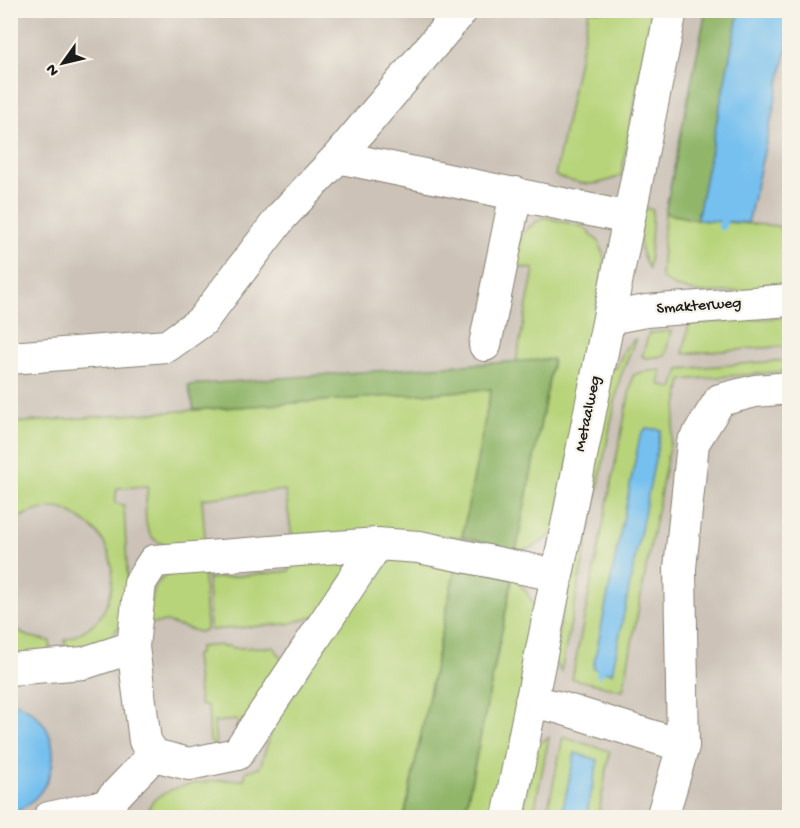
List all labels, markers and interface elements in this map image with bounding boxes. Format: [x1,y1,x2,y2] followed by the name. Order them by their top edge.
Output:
[33,33,93,93] north arrow
[42,59,64,79] text: N
[656,295,742,319] street label: Smakterweg
[572,374,606,454] street label: Metaalweg

